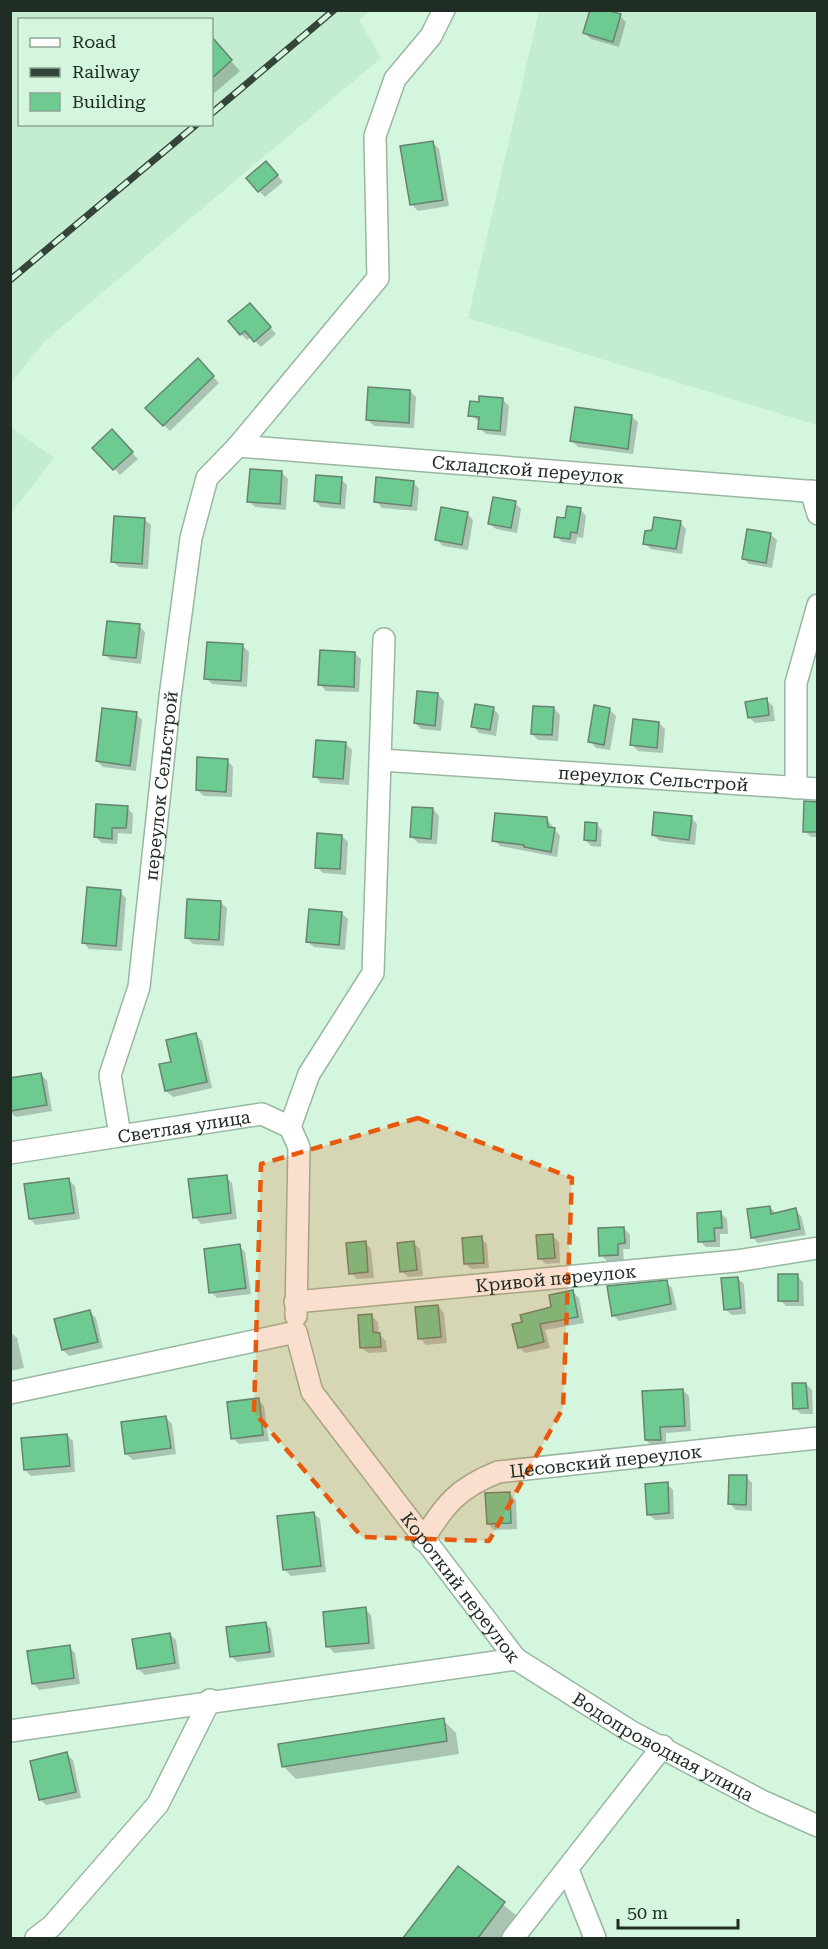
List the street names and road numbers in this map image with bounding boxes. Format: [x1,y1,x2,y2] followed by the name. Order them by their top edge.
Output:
[431,451,625,487] street label: Складской переулок
[140,689,181,882] street label: переулок Сельстрой
[558,761,749,795] street label: переулок Сельстрой
[116,1105,252,1147] street label: Светлая улица
[474,1260,637,1296] street label: Кривой переулок
[509,1440,703,1481] street label: Цесовский переулок
[397,1508,525,1666] street label: Короткий переулок
[569,1687,758,1805] street label: Водопроводная улица

